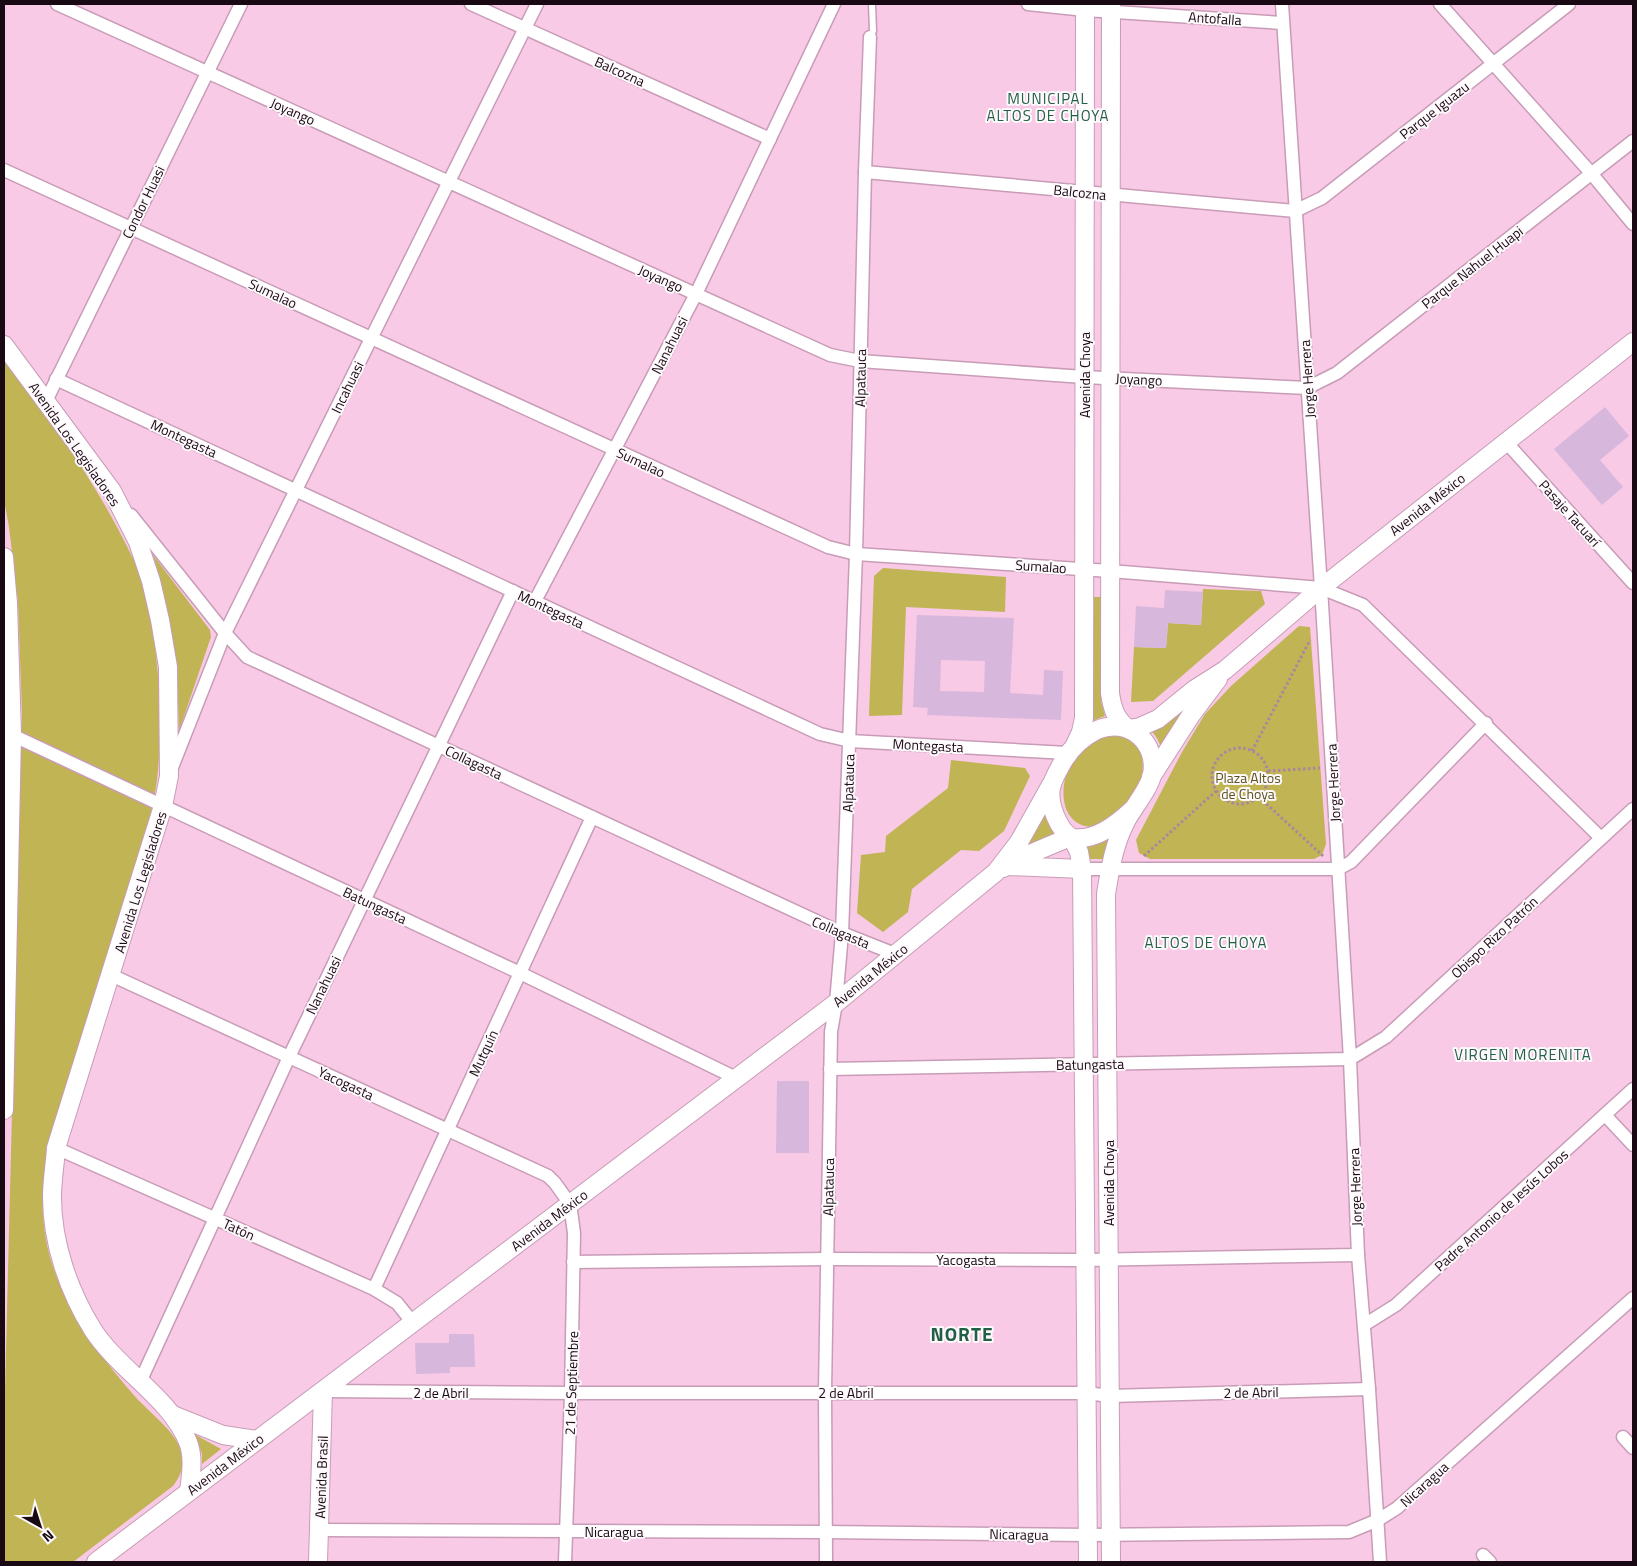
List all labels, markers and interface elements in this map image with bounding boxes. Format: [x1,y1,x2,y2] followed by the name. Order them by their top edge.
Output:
[1188,6,1242,30] street label: Antofalla
[591,51,649,91] street label: Balcozna
[1395,76,1473,144] street label: Parque Iguazu
[987,87,1109,127] district label: MUNICIPAL ALTOS DE CHOYA
[267,92,319,130] street label: Joyango
[116,162,170,242] street label: Condor Huasi
[1052,179,1108,205] street label: Balcozna
[1417,221,1527,313] street label: Parque Nahuel Huapi
[635,259,687,297] street label: Joyango
[245,273,301,313] street label: Sumalao
[645,312,693,378] street label: Nanahuasi
[1074,332,1095,418] street label: Avenida Choya
[1294,339,1320,419] street label: Jorge Herrera
[849,349,871,407] street label: Alpatauca
[325,357,369,417] street label: Incahuasi
[1115,367,1163,391] street label: Joyango
[24,378,126,510] street label: Avenida Los Legisladores
[147,413,221,463] street label: Montegasta
[613,442,669,482] street label: Sumalao
[1385,468,1469,540] street label: Avenida México
[1534,475,1606,552] street label: Pasaje Tacuarí
[1015,554,1067,578] street label: Sumalao
[514,584,588,634] street label: Montegasta
[892,733,964,757] street label: Montegasta
[442,740,506,784] street label: Collagasta
[1320,743,1346,823] street label: Jorge Herrera
[836,753,860,813] street label: Alpatauca
[1215,767,1281,804] park label: Plaza Altos de Choya
[108,809,172,955] street label: Avenida Los Legisladores
[340,881,410,929] street label: Batungasta
[1446,891,1542,983] street label: Obispo Rizo Patrón
[809,910,873,954] street label: Collagasta
[1145,931,1267,954] district label: ALTOS DE CHOYA
[828,938,912,1012] street label: Avenida México
[300,952,346,1018] street label: Nanahuasi
[463,1026,503,1080] street label: Mutquín
[1454,1043,1592,1066] district label: VIRGEN MORENITA
[1056,1053,1124,1075] street label: Batungasta
[315,1061,377,1105] street label: Yacogasta
[1098,1140,1119,1226] street label: Avenida Choya
[1429,1144,1573,1276] street label: Padre Antonio de Jesús Lobos
[1343,1147,1367,1227] street label: Jorge Herrera
[817,1158,839,1216] street label: Alpatauca
[506,1184,592,1256] street label: Avenida México
[220,1213,258,1245] street label: Tatón
[936,1249,996,1270] street label: Yacogasta
[931,1319,993,1348] district label: NORTE
[559,1331,583,1435] street label: 21 de Septiembre
[1223,1381,1279,1403] street label: 2 de Abril
[413,1382,469,1403] street label: 2 de Abril
[818,1382,874,1403] street label: 2 de Abril
[182,1428,268,1500] street label: Avenida México
[309,1435,333,1519] street label: Avenida Brasil
[1395,1456,1453,1512] street label: Nicaragua
[15,1501,65,1551] north arrow
[584,1521,644,1542] street label: Nicaragua
[989,1523,1049,1545] street label: Nicaragua
[38,1525,59,1548] text: N

